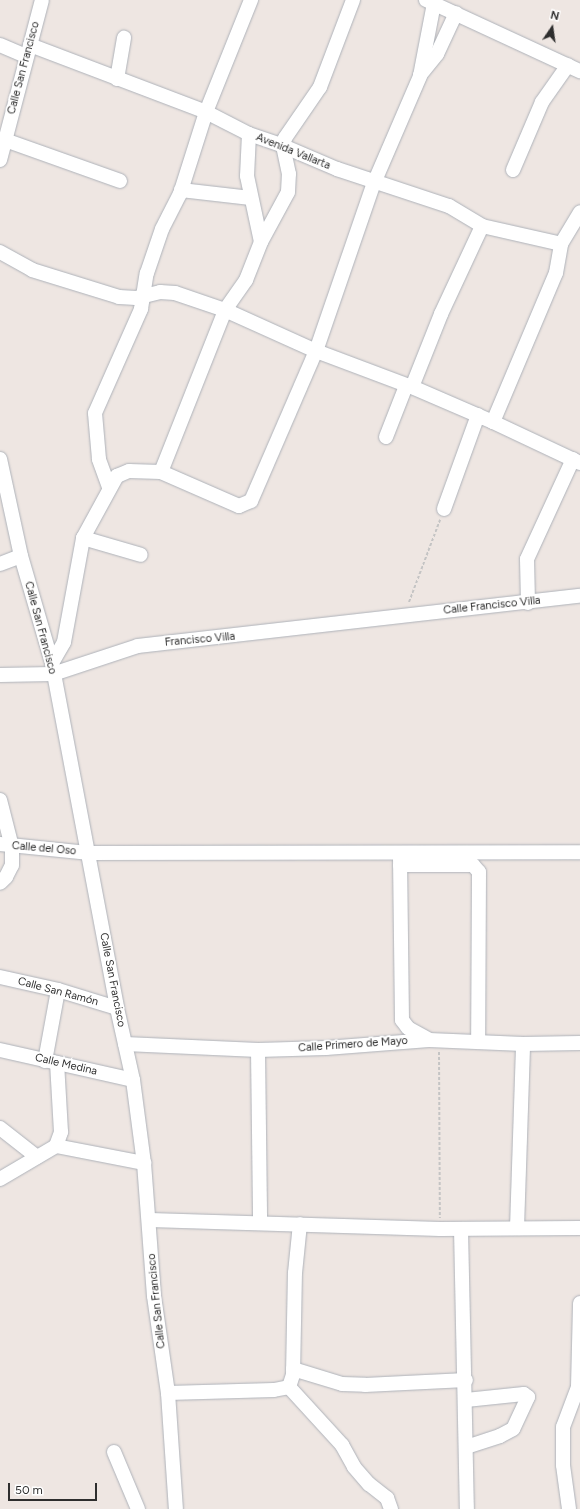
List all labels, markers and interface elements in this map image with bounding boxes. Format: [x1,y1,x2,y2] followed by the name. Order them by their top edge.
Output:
[532,8,572,48] north arrow
[549,9,560,23] text: N
[5,20,43,116] street label: Calle San Francisco
[254,131,332,173] street label: Avenida Vallarta
[21,580,59,676] street label: Calle San Francisco
[443,594,541,618] street label: Calle Francisco Villa
[164,630,236,650] street label: Francisco Villa
[11,840,77,858] street label: Calle del Oso
[96,932,128,1028] street label: Calle San Francisco
[16,975,100,1009] street label: Calle San Ramón
[298,1035,408,1055] street label: Calle Primero de Mayo
[34,1051,98,1079] street label: Calle Medina
[145,1253,169,1349] street label: Calle San Francisco
[10,1475,99,1501] scale bar
[15,1483,43,1497] text: 50 m

